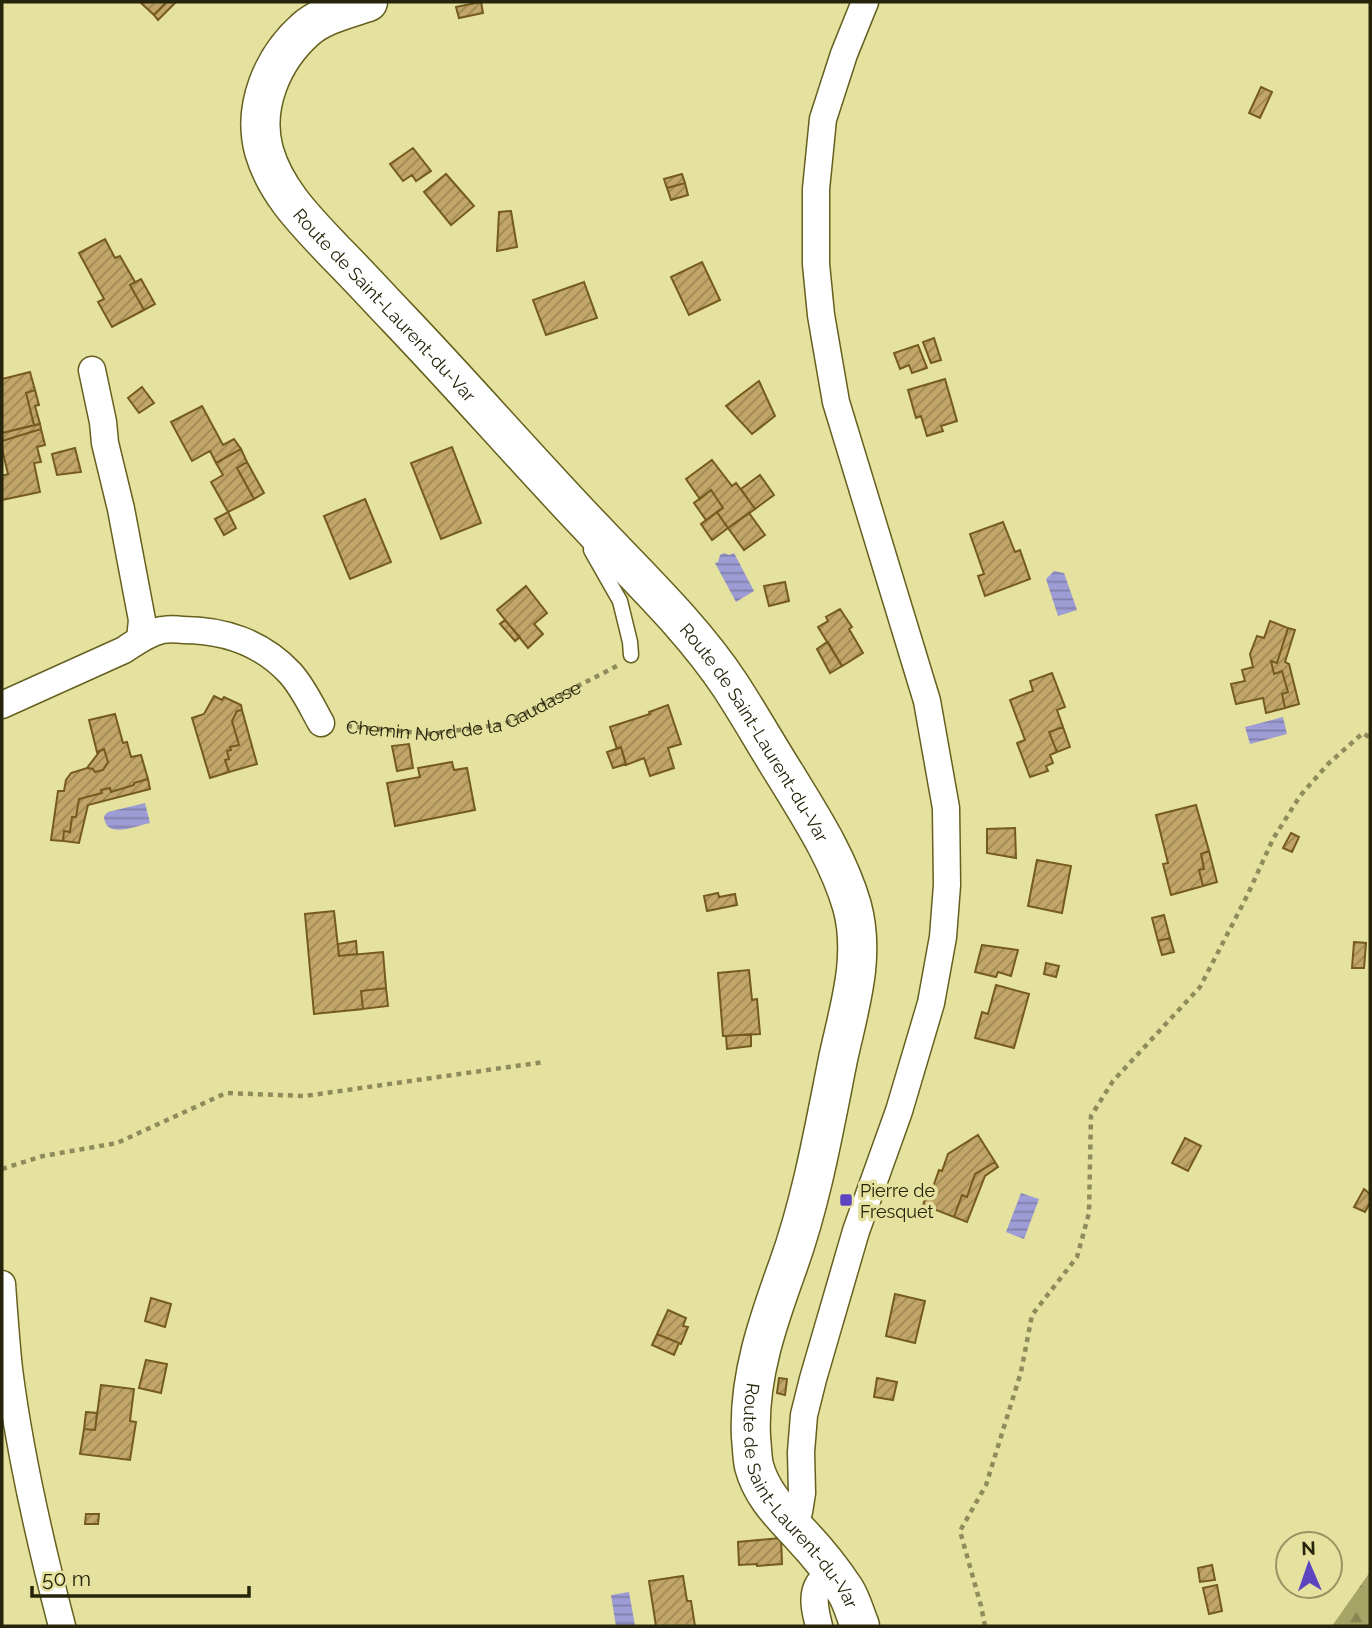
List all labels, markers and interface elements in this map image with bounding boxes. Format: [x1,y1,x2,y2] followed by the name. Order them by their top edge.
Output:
[289,204,481,406] street label: Route de Saint-Laurent-du-Var
[676,619,834,846] street label: Route de Saint-Laurent-du-Var
[345,676,584,745] street label: Chemin Nord de la Gaudasse
[860,1180,935,1222] place label: Pierre de Fresquet
[838,1192,854,1208] marker: Pierre de Fresquet
[740,1382,863,1611] street label: Route de Saint-Laurent-du-Var
[1274,1530,1344,1600] north arrow
[1301,1537,1316,1559] text: N
[32,1554,248,1598] scale bar
[42,1566,91,1591] text: 50 m

